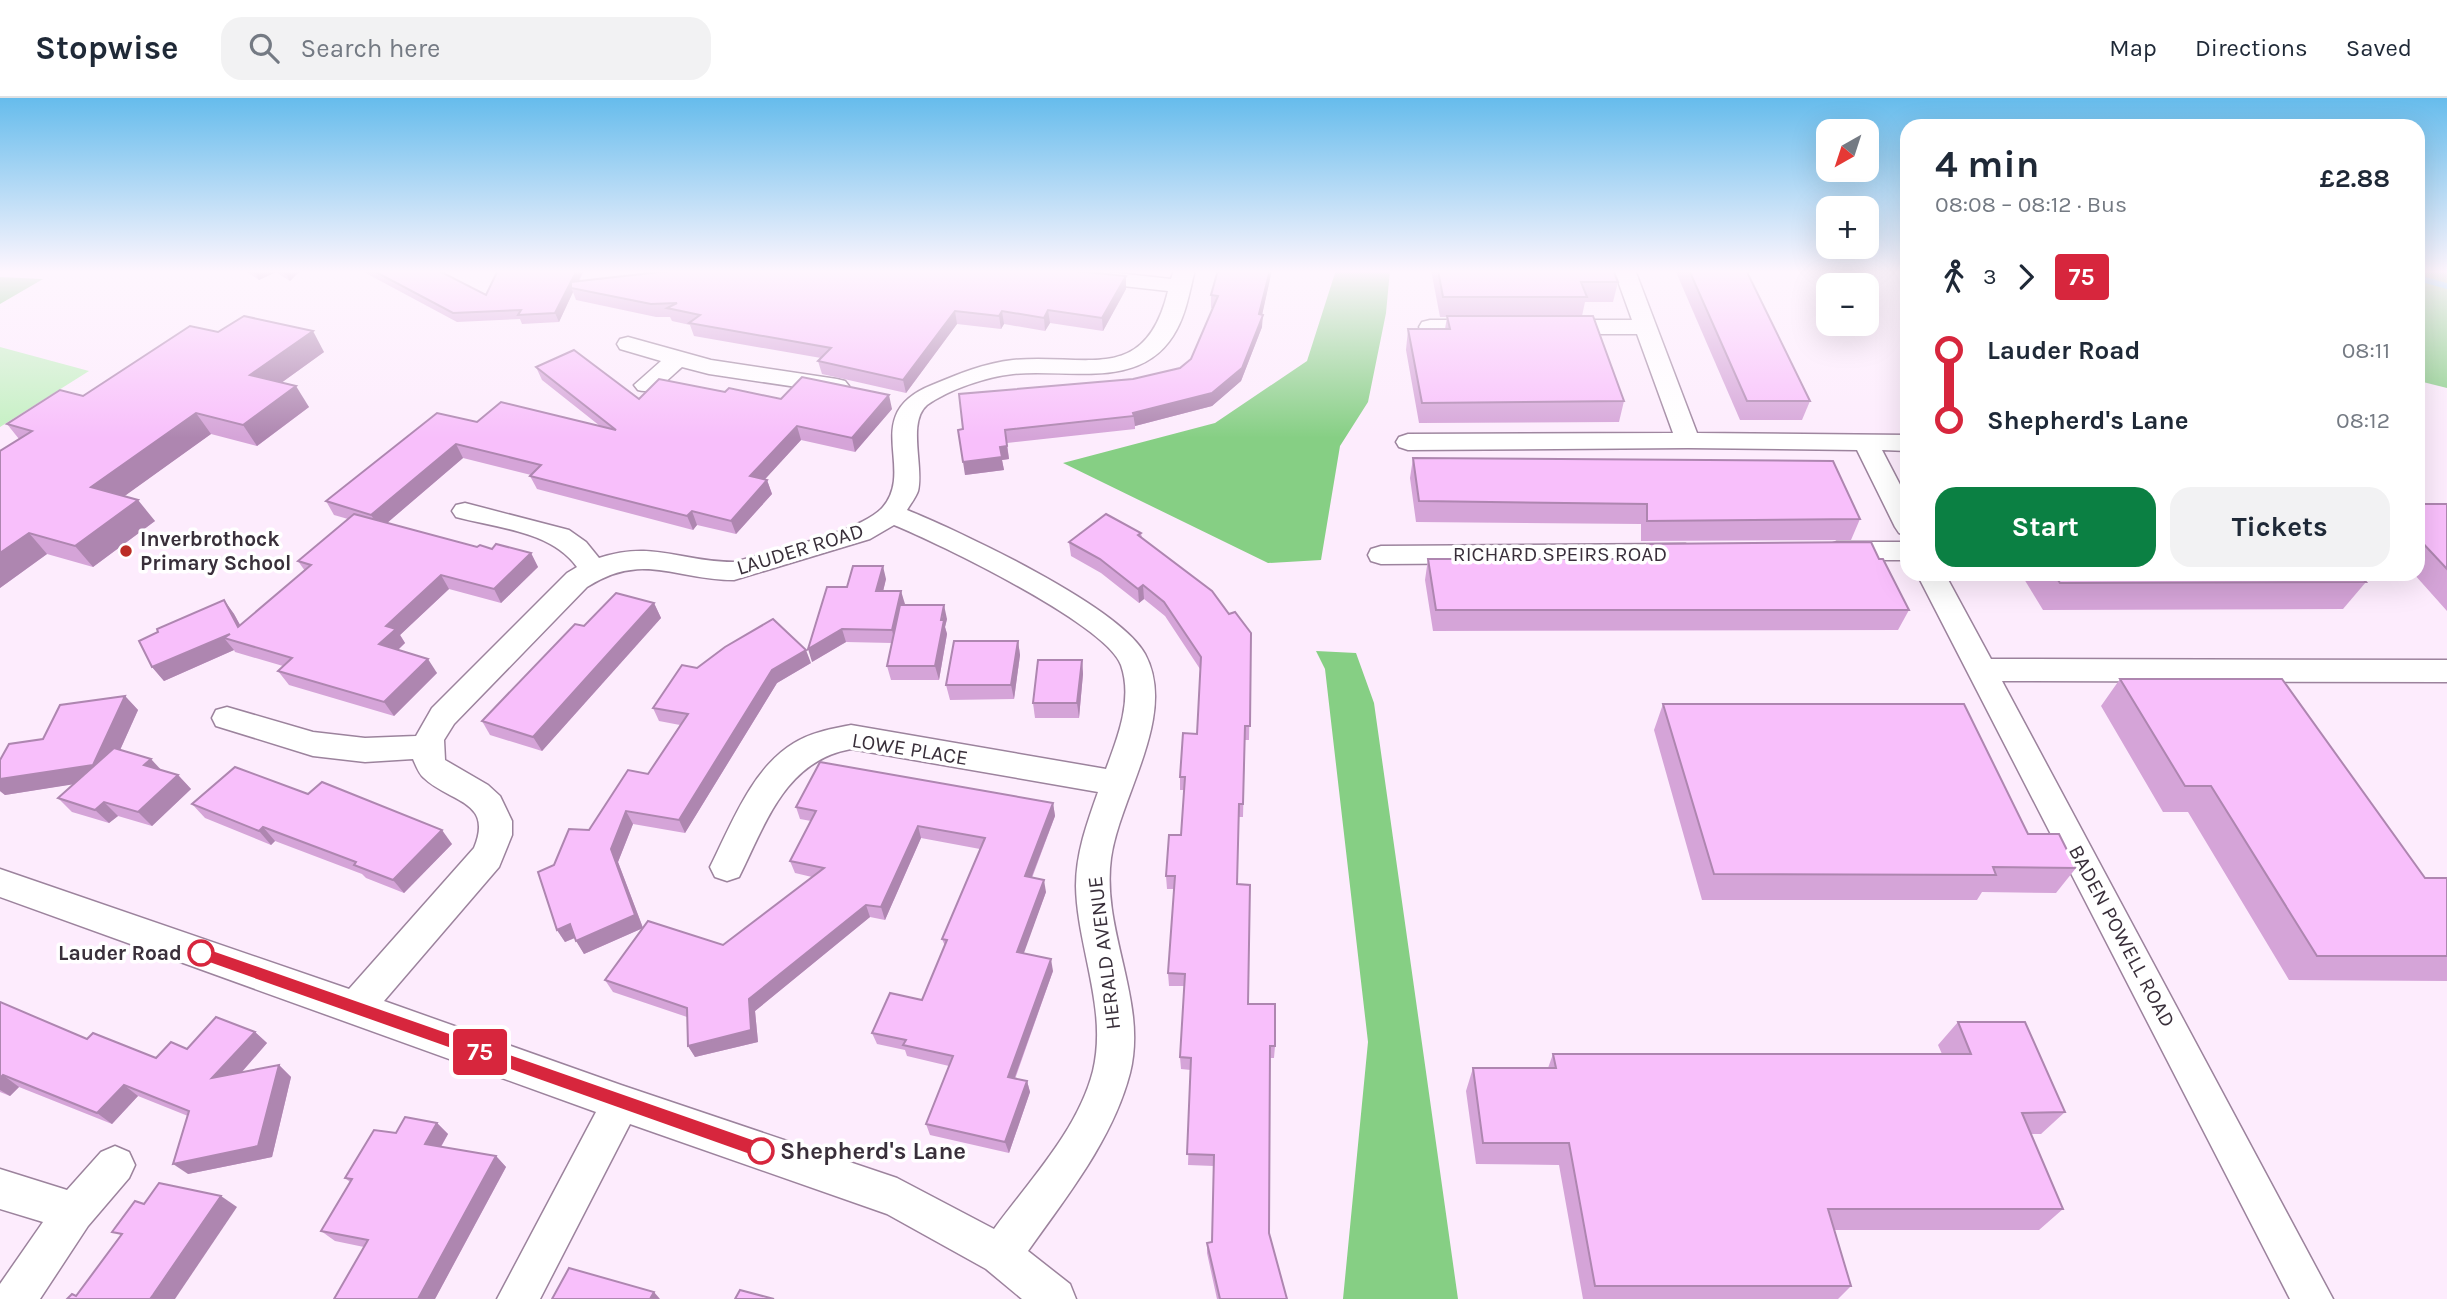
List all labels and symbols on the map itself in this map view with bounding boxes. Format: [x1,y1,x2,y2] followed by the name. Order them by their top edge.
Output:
[1816,119,1880,182] north arrow
[734,518,866,580] street label: LAUDER ROAD
[140,527,291,575] place label: Inverbrothock Primary School
[1453,542,1667,566] street label: RICHARD SPEIRS ROAD
[118,543,134,559] marker: Inverbrothock Primary School
[850,728,970,770] street label: LOWE PLACE
[2064,841,2180,1031] street label: BADEN POWELL ROAD
[1083,875,1125,1031] street label: HERALD AVENUE
[188,940,214,966] marker: Lauder Road
[58,941,182,965] place label: Lauder Road
[448,1029,512,1075] line badge: 75
[780,1137,966,1165] place label: Shepherd's Lane
[748,1138,774,1164] marker: Shepherd's Lane

